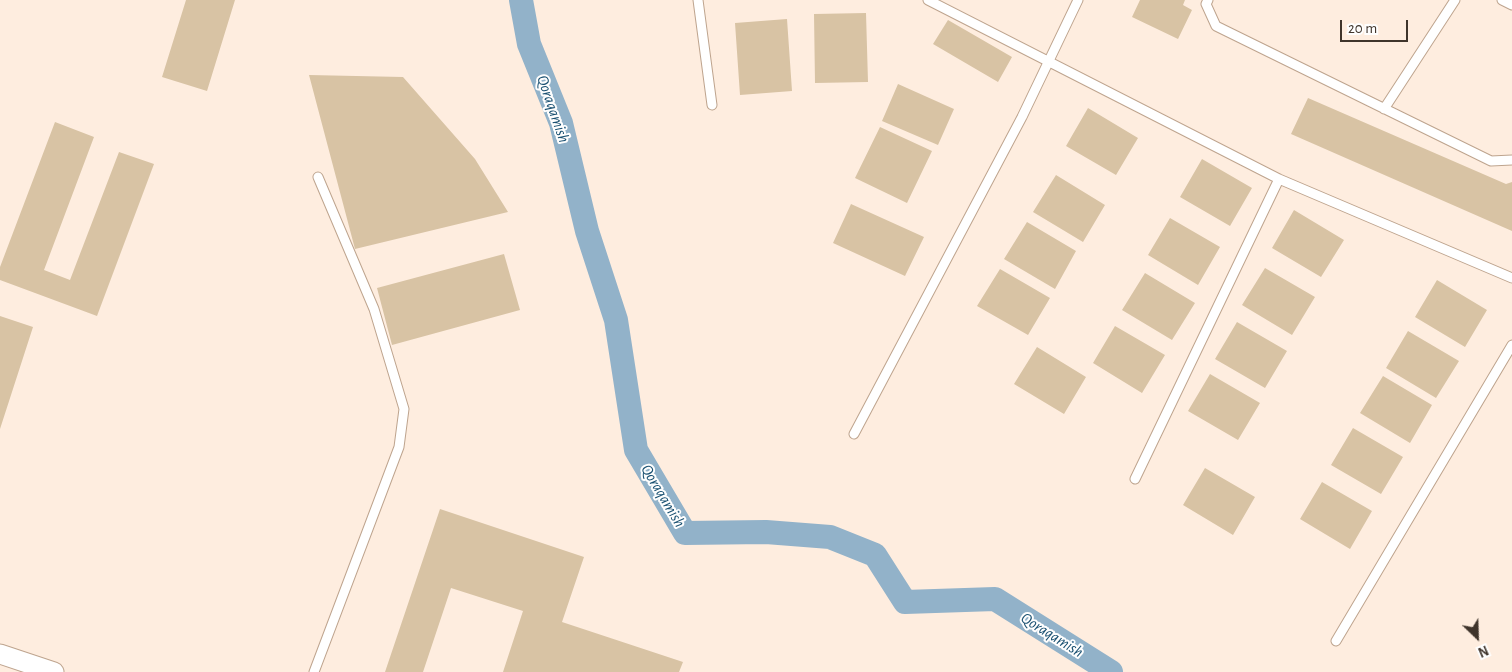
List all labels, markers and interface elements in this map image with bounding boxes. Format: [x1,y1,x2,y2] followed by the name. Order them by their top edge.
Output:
[1342,10,1410,42] scale bar
[1348,21,1377,36] text: 20 m
[533,73,573,145] water label: Qoraqamish
[637,461,689,531] water label: Qoraqamish
[1017,608,1087,662] water label: Qoraqamish
[1452,612,1502,662] north arrow
[1476,642,1490,659] text: N

